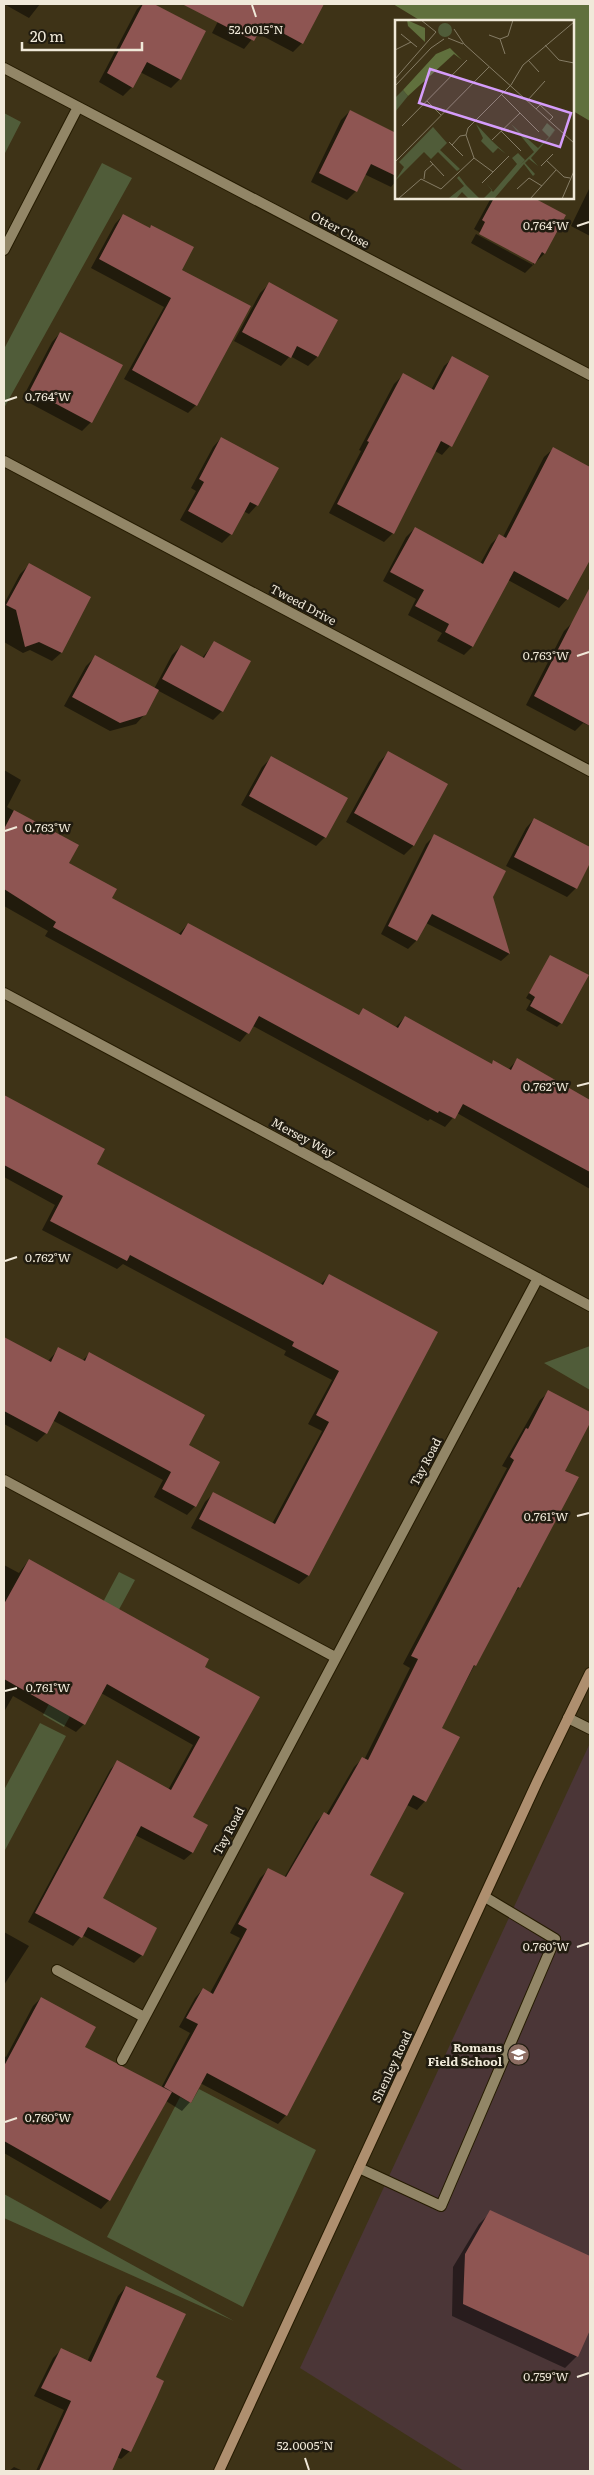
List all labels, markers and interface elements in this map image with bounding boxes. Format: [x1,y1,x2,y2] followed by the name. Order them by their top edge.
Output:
[22,20,142,52] scale bar
[229,20,283,38] text: 52.0015°N
[395,20,574,199] inset map
[30,24,64,47] text: 20 m
[308,206,373,252] street label: Otter Close
[523,216,569,234] text: 0.764°W
[25,387,71,405] text: 0.764°W
[267,579,340,629] street label: Tweed Drive
[523,646,569,664] text: 0.763°W
[25,818,71,836] text: 0.763°W
[523,1077,569,1095] text: 0.762°W
[268,1113,339,1162] street label: Mersey Way
[25,1248,71,1266] text: 0.762°W
[405,1434,446,1489] street label: Tay Road
[524,1507,568,1525] text: 0.761°W
[26,1678,70,1696] text: 0.761°W
[208,1803,249,1858] street label: Tay Road
[523,1937,569,1955] text: 0.760°W
[367,2027,416,2105] street label: Shenley Road
[427,2038,503,2070] place label: Romans Field School
[506,2043,530,2067] school or university icon: Romans Field School
[25,2108,71,2126] text: 0.760°W
[523,2367,569,2385] text: 0.759°W
[277,2436,333,2454] text: 52.0005°N

